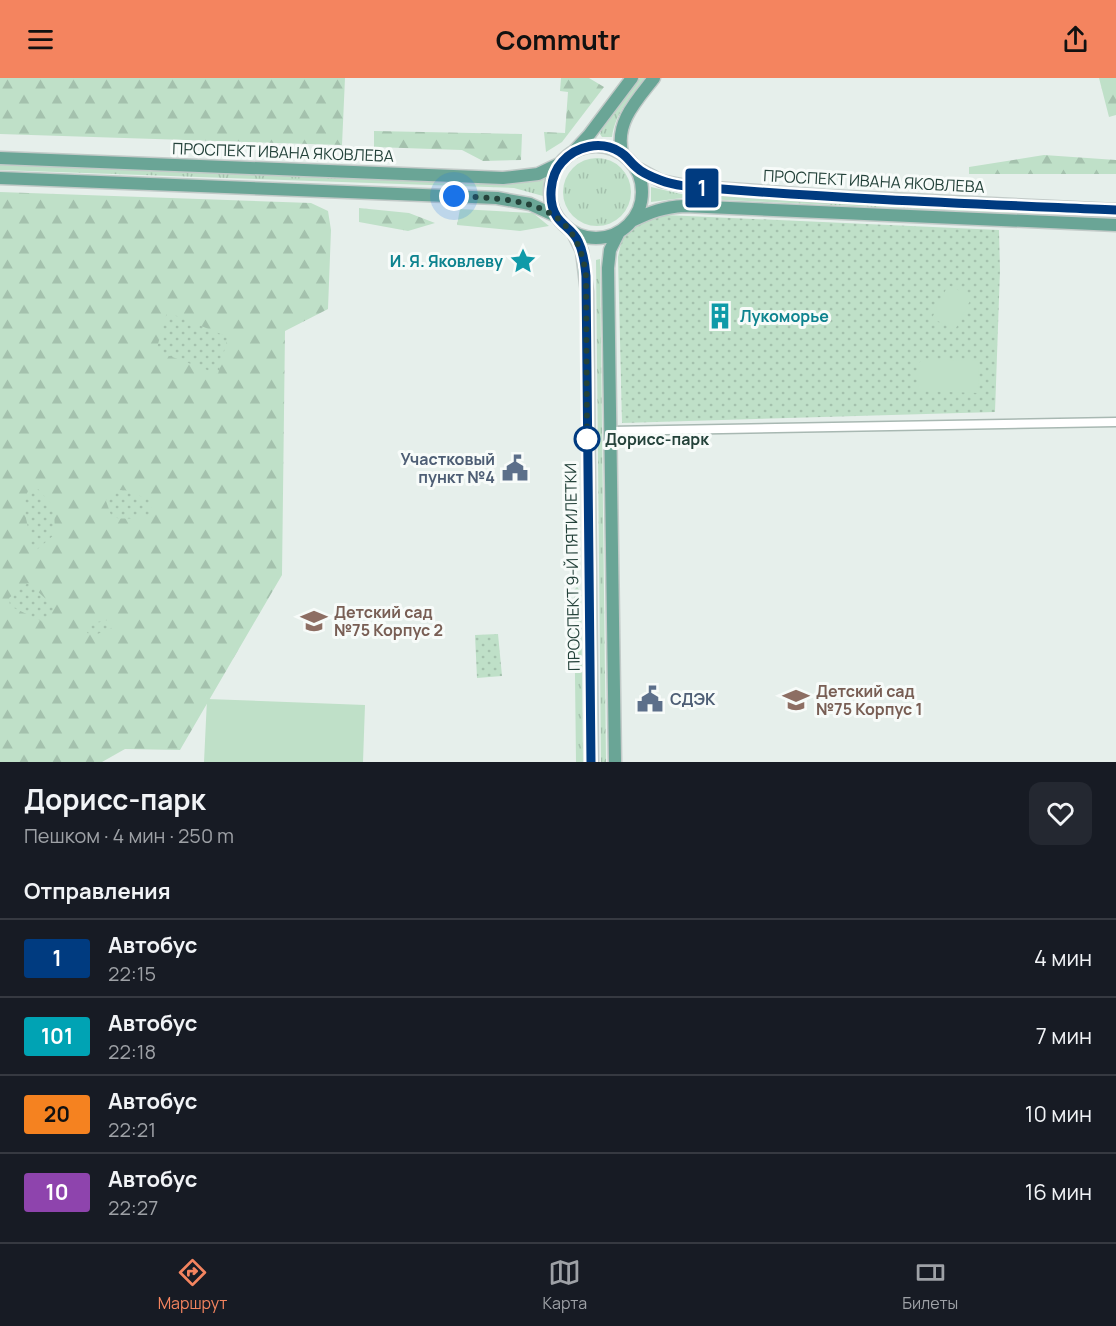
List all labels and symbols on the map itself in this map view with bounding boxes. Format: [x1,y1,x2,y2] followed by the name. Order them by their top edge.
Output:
[172,137,394,167] street label: ПРОСПЕКТ ИВАНА ЯКОВЛЕВА
[763,164,985,198] street label: ПРОСПЕКТ ИВАНА ЯКОВЛЕВА
[682,168,722,208] line badge: 1
[439,181,469,211] your location
[508,246,538,276] place icon: И. Я. Яковлеву
[390,250,503,272] place label: И. Я. Яковлеву
[705,301,735,331] building icon: Лукоморье
[740,305,829,327] place label: Лукоморье
[574,426,600,452] marker: Дорисс-парк
[605,428,709,450] place label: Дорисс-парк
[401,448,495,488] place label: Участковый пункт №4
[500,453,530,483] public building icon: Участковый пункт №4
[559,463,585,671] street label: ПРОСПЕКТ 9-Й ПЯТИЛЕТКИ
[334,601,443,641] place label: Детский сад №75 Корпус 2
[299,606,329,636] school or university icon: Детский сад №75 Корпус 2
[816,680,922,720] place label: Детский сад №75 Корпус 1
[635,684,665,714] public building icon: СДЭК
[781,685,811,715] school or university icon: Детский сад №75 Корпус 1
[670,688,716,710] place label: СДЭК

